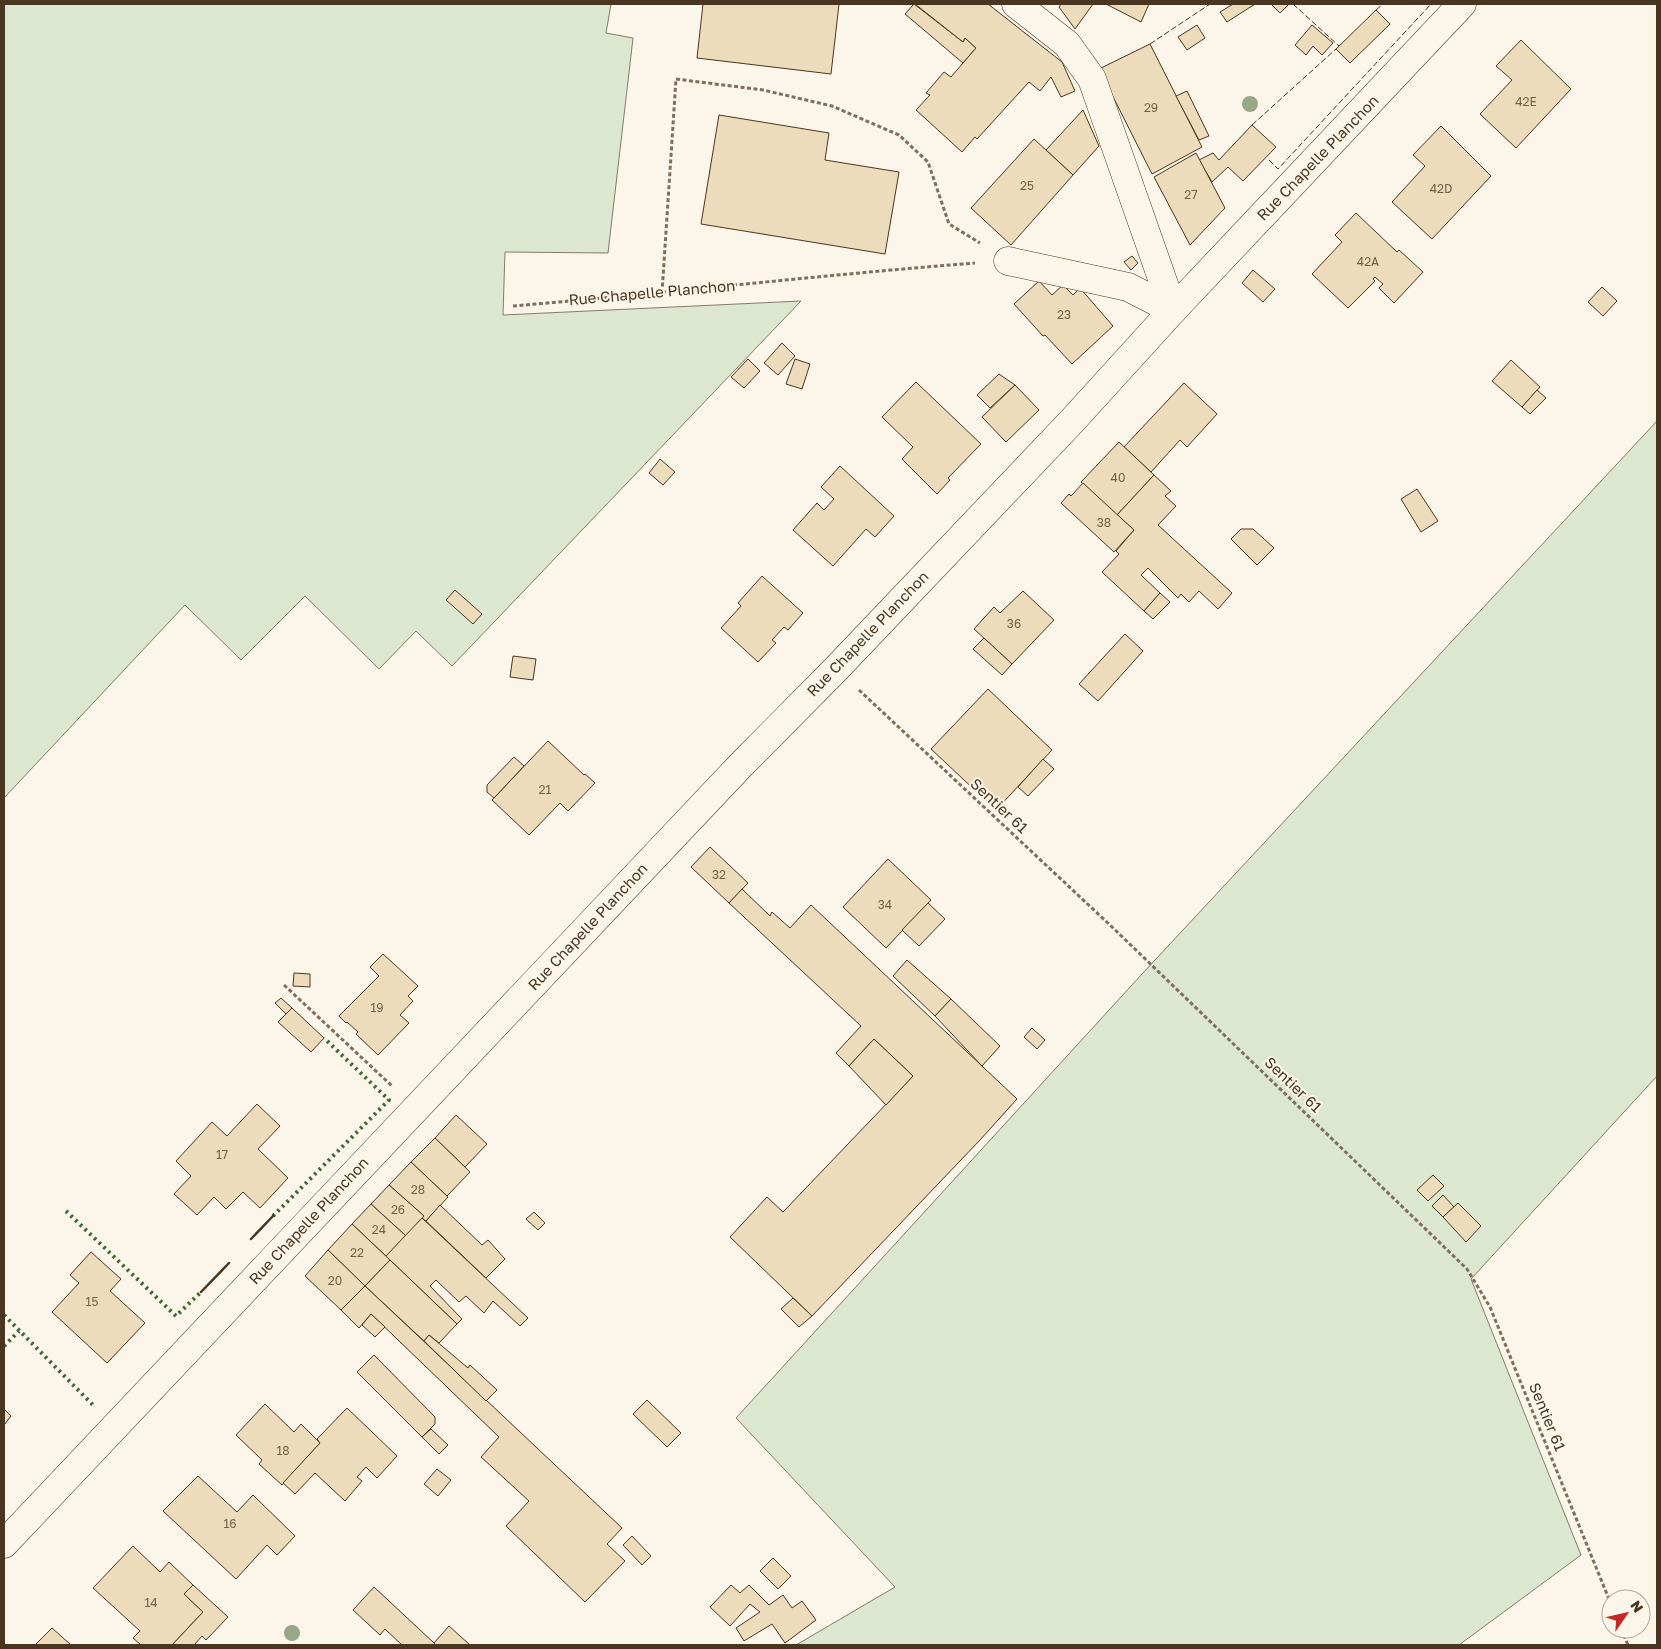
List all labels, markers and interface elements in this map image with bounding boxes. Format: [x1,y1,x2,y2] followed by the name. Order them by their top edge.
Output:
[1253,91,1382,224] street label: Rue Chapelle Planchon
[1515,94,1537,109] house number: 42E
[1144,100,1158,115] house number: 29
[1020,178,1034,193] house number: 25
[1430,181,1452,196] house number: 42D
[1184,187,1198,202] house number: 27
[1357,254,1379,269] house number: 42A
[568,276,736,308] street label: Rue Chapelle Planchon
[1057,307,1071,322] house number: 23
[1111,470,1125,485] house number: 40
[1097,515,1111,530] house number: 38
[803,567,932,700] street label: Rue Chapelle Planchon
[1007,616,1021,631] house number: 36
[967,774,1032,836] street label: Sentier 61
[539,782,552,797] house number: 21
[524,859,651,994] street label: Rue Chapelle Planchon
[712,867,726,882] house number: 32
[878,897,892,912] house number: 34
[370,1000,384,1015] house number: 19
[1262,1053,1326,1116] street label: Sentier 61
[216,1147,228,1162] house number: 17
[245,1153,372,1288] street label: Rue Chapelle Planchon
[411,1182,425,1197] house number: 28
[391,1202,405,1217] house number: 26
[372,1222,386,1237] house number: 24
[350,1245,364,1260] house number: 22
[328,1273,342,1288] house number: 20
[86,1294,98,1309] house number: 15
[1526,1380,1570,1453] street label: Sentier 61
[276,1443,290,1458] house number: 18
[223,1516,237,1531] house number: 16
[1601,1589,1651,1639] north arrow
[144,1595,158,1610] house number: 14
[1627,1597,1647,1616] text: N

